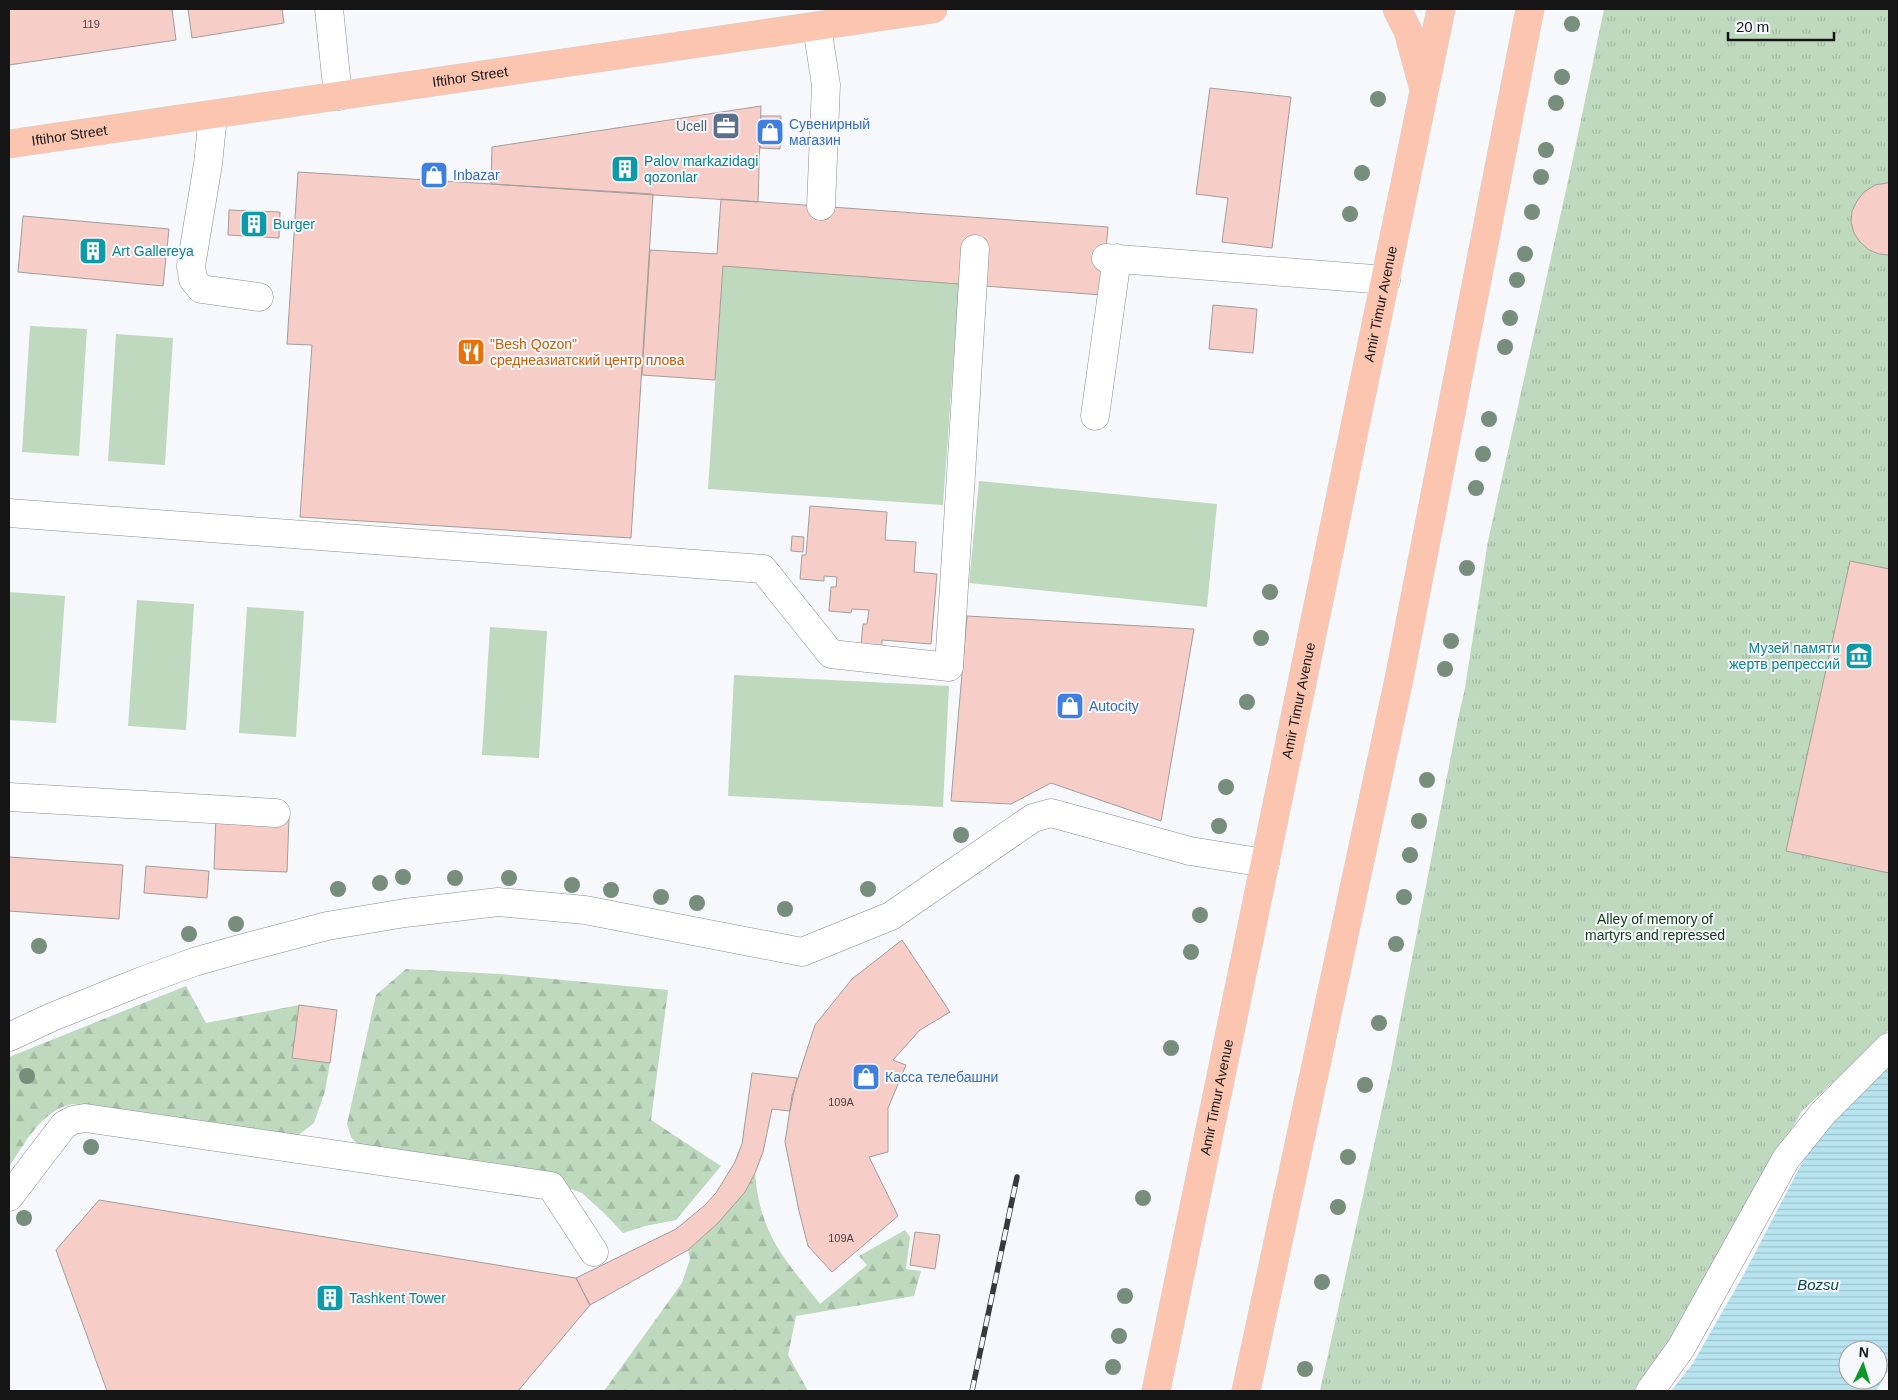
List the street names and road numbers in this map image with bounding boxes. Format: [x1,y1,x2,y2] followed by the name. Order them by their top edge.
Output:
[431,63,509,90] street label: Iftihor Street
[30,122,108,149] street label: Iftihor Street
[1360,244,1400,363] street label: Amir Timur Avenue
[1279,641,1318,760] street label: Amir Timur Avenue
[1197,1037,1236,1157] street label: Amir Timur Avenue

